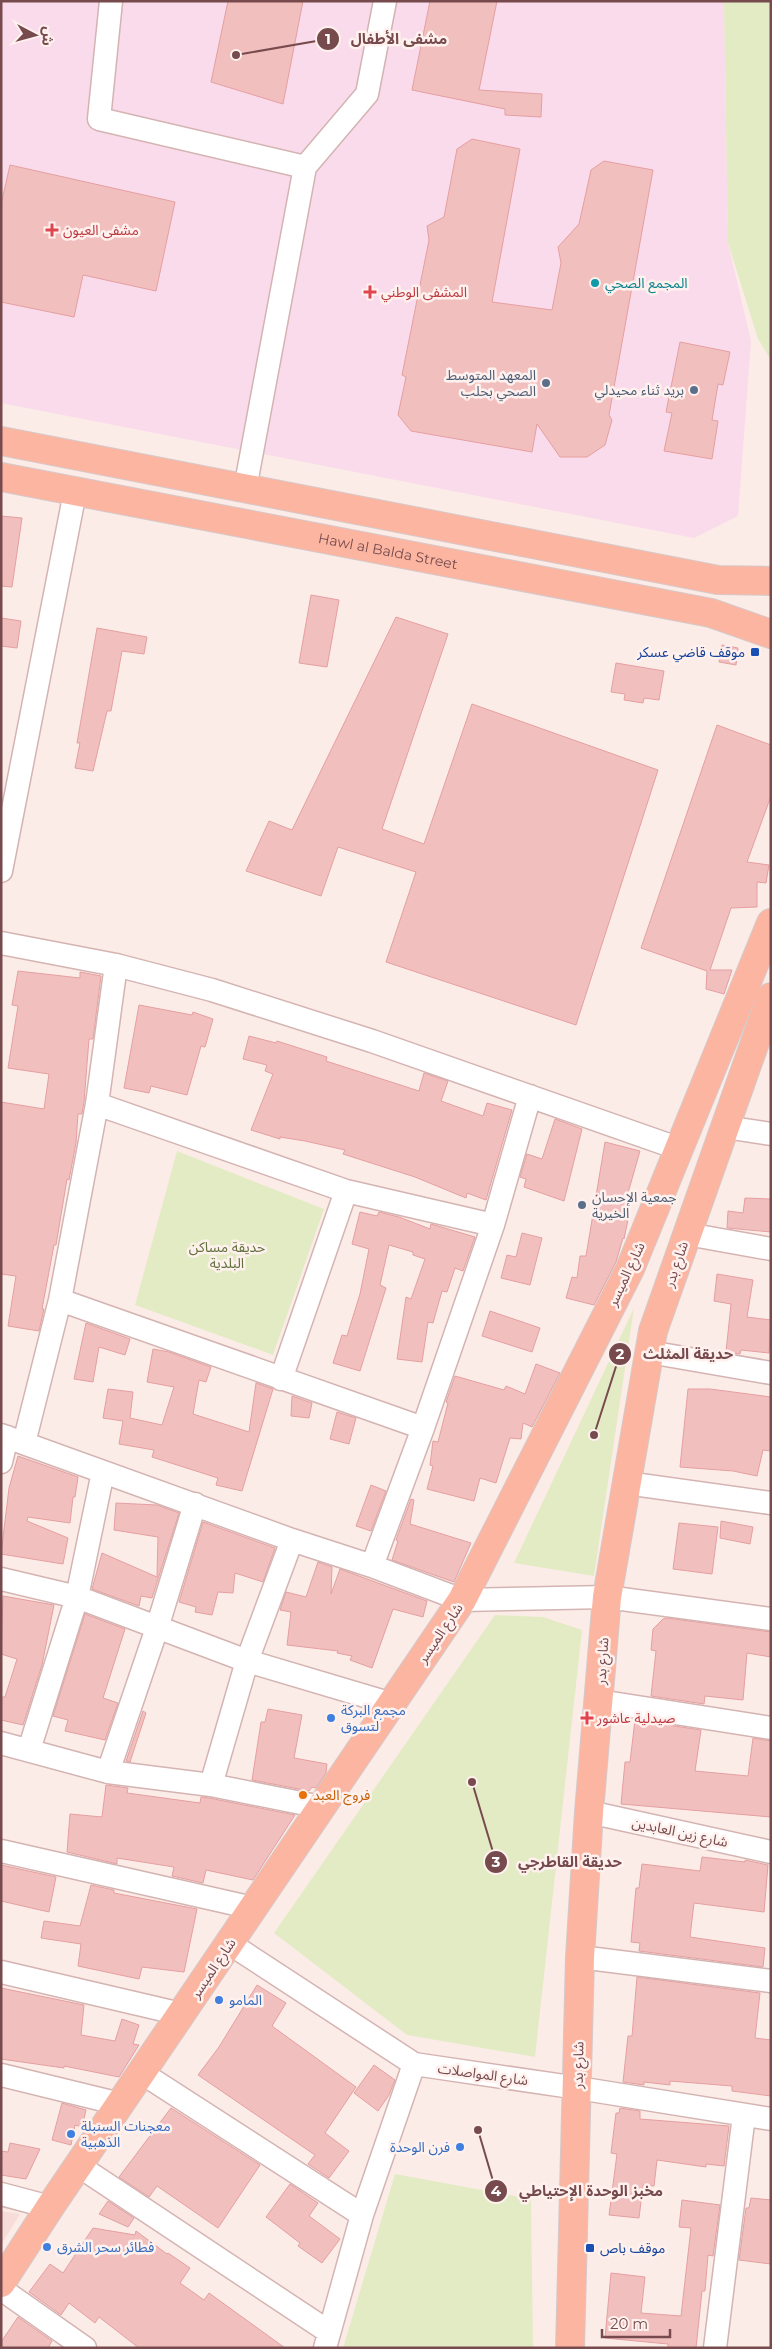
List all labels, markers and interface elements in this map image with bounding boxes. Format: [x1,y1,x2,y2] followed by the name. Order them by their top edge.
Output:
[10,10,60,60] north arrow
[315,24,457,54] callout: مشفى الأطفال
[38,26,58,47] text: ش
[325,29,331,48] text: 1
[351,29,447,48] text: مشفى الأطفال
[63,221,139,239] place label: مشفى العيون
[45,223,59,237] marker: مشفى العيون
[605,274,688,294] place label: المجمع الصحي
[589,277,601,289] marker: المجمع الصحي
[381,283,467,303] place label: المشفى الوطني
[363,285,377,299] marker: المشفى الوطني
[446,366,536,402] place label: المعهد المتوسط الصحي بحلب
[540,377,552,389] marker: المعهد المتوسط الصحي بحلب
[594,381,684,401] place label: بريد ثناء محيدلي
[688,384,700,396] marker: بريد ثناء محيدلي
[317,529,459,573] street label: Hawl al Balda Street
[636,643,745,663] place label: موقف قاضي عسكر
[749,646,761,658] marker: موقف قاضي عسكر
[592,1188,677,1222] place label: جمعية الإحسان الخيرية
[576,1199,588,1211] marker: جمعية الإحسان الخيرية
[189,1238,265,1272] park label: حديقة مساكن البلدية
[603,1239,650,1311] street label: شارع الميسر
[659,1239,694,1291] street label: شارع بدر
[608,1339,743,1369] callout: حديقة المثلث
[616,1344,625,1363] text: 2
[643,1344,734,1363] text: حديقة المثلث
[413,1599,468,1668] street label: شارع الميسر
[591,1637,615,1686] street label: شارع بدر
[341,1701,406,1735] place label: مجمع البركة لتسوق
[596,1709,676,1727] place label: صيدلية عاشور
[325,1712,337,1724] marker: مجمع البركة لتسوق
[581,1712,593,1724] marker: صيدلية عاشور
[313,1786,370,1806] place label: فروج العبد
[297,1789,309,1801] marker: فروج العبد
[630,1813,730,1853] street label: شارع زين العابدين
[483,1847,632,1877] callout: حديقة القاطرجي
[491,1852,501,1871] text: 3
[518,1852,622,1873] text: حديقة القاطرجي
[186,1934,241,2003] street label: شارع الميسر
[229,1991,262,2009] place label: المامو
[213,1994,225,2006] marker: المامو
[569,2041,589,2090] street label: شارع بدر
[436,2059,529,2091] street label: شارع المواصلات
[81,2117,171,2151] place label: معجنات السنبلة الذهبية
[65,2128,77,2140] marker: معجنات السنبلة الذهبية
[390,2138,450,2156] place label: فرن الوحدة
[454,2141,466,2153] marker: فرن الوحدة
[484,2176,673,2206] callout: مخبز الوحدة الإحتياطي
[491,2181,502,2200] text: 4
[519,2181,663,2202] text: مخبز الوحدة الإحتياطي
[57,2238,154,2256] place label: فطائر سحر الشرق
[600,2239,665,2257] place label: موقف باص
[41,2241,53,2253] marker: فطائر سحر الشرق
[584,2242,596,2254] marker: موقف باص
[602,2306,670,2338] scale bar
[610,2314,648,2333] text: 20 m

